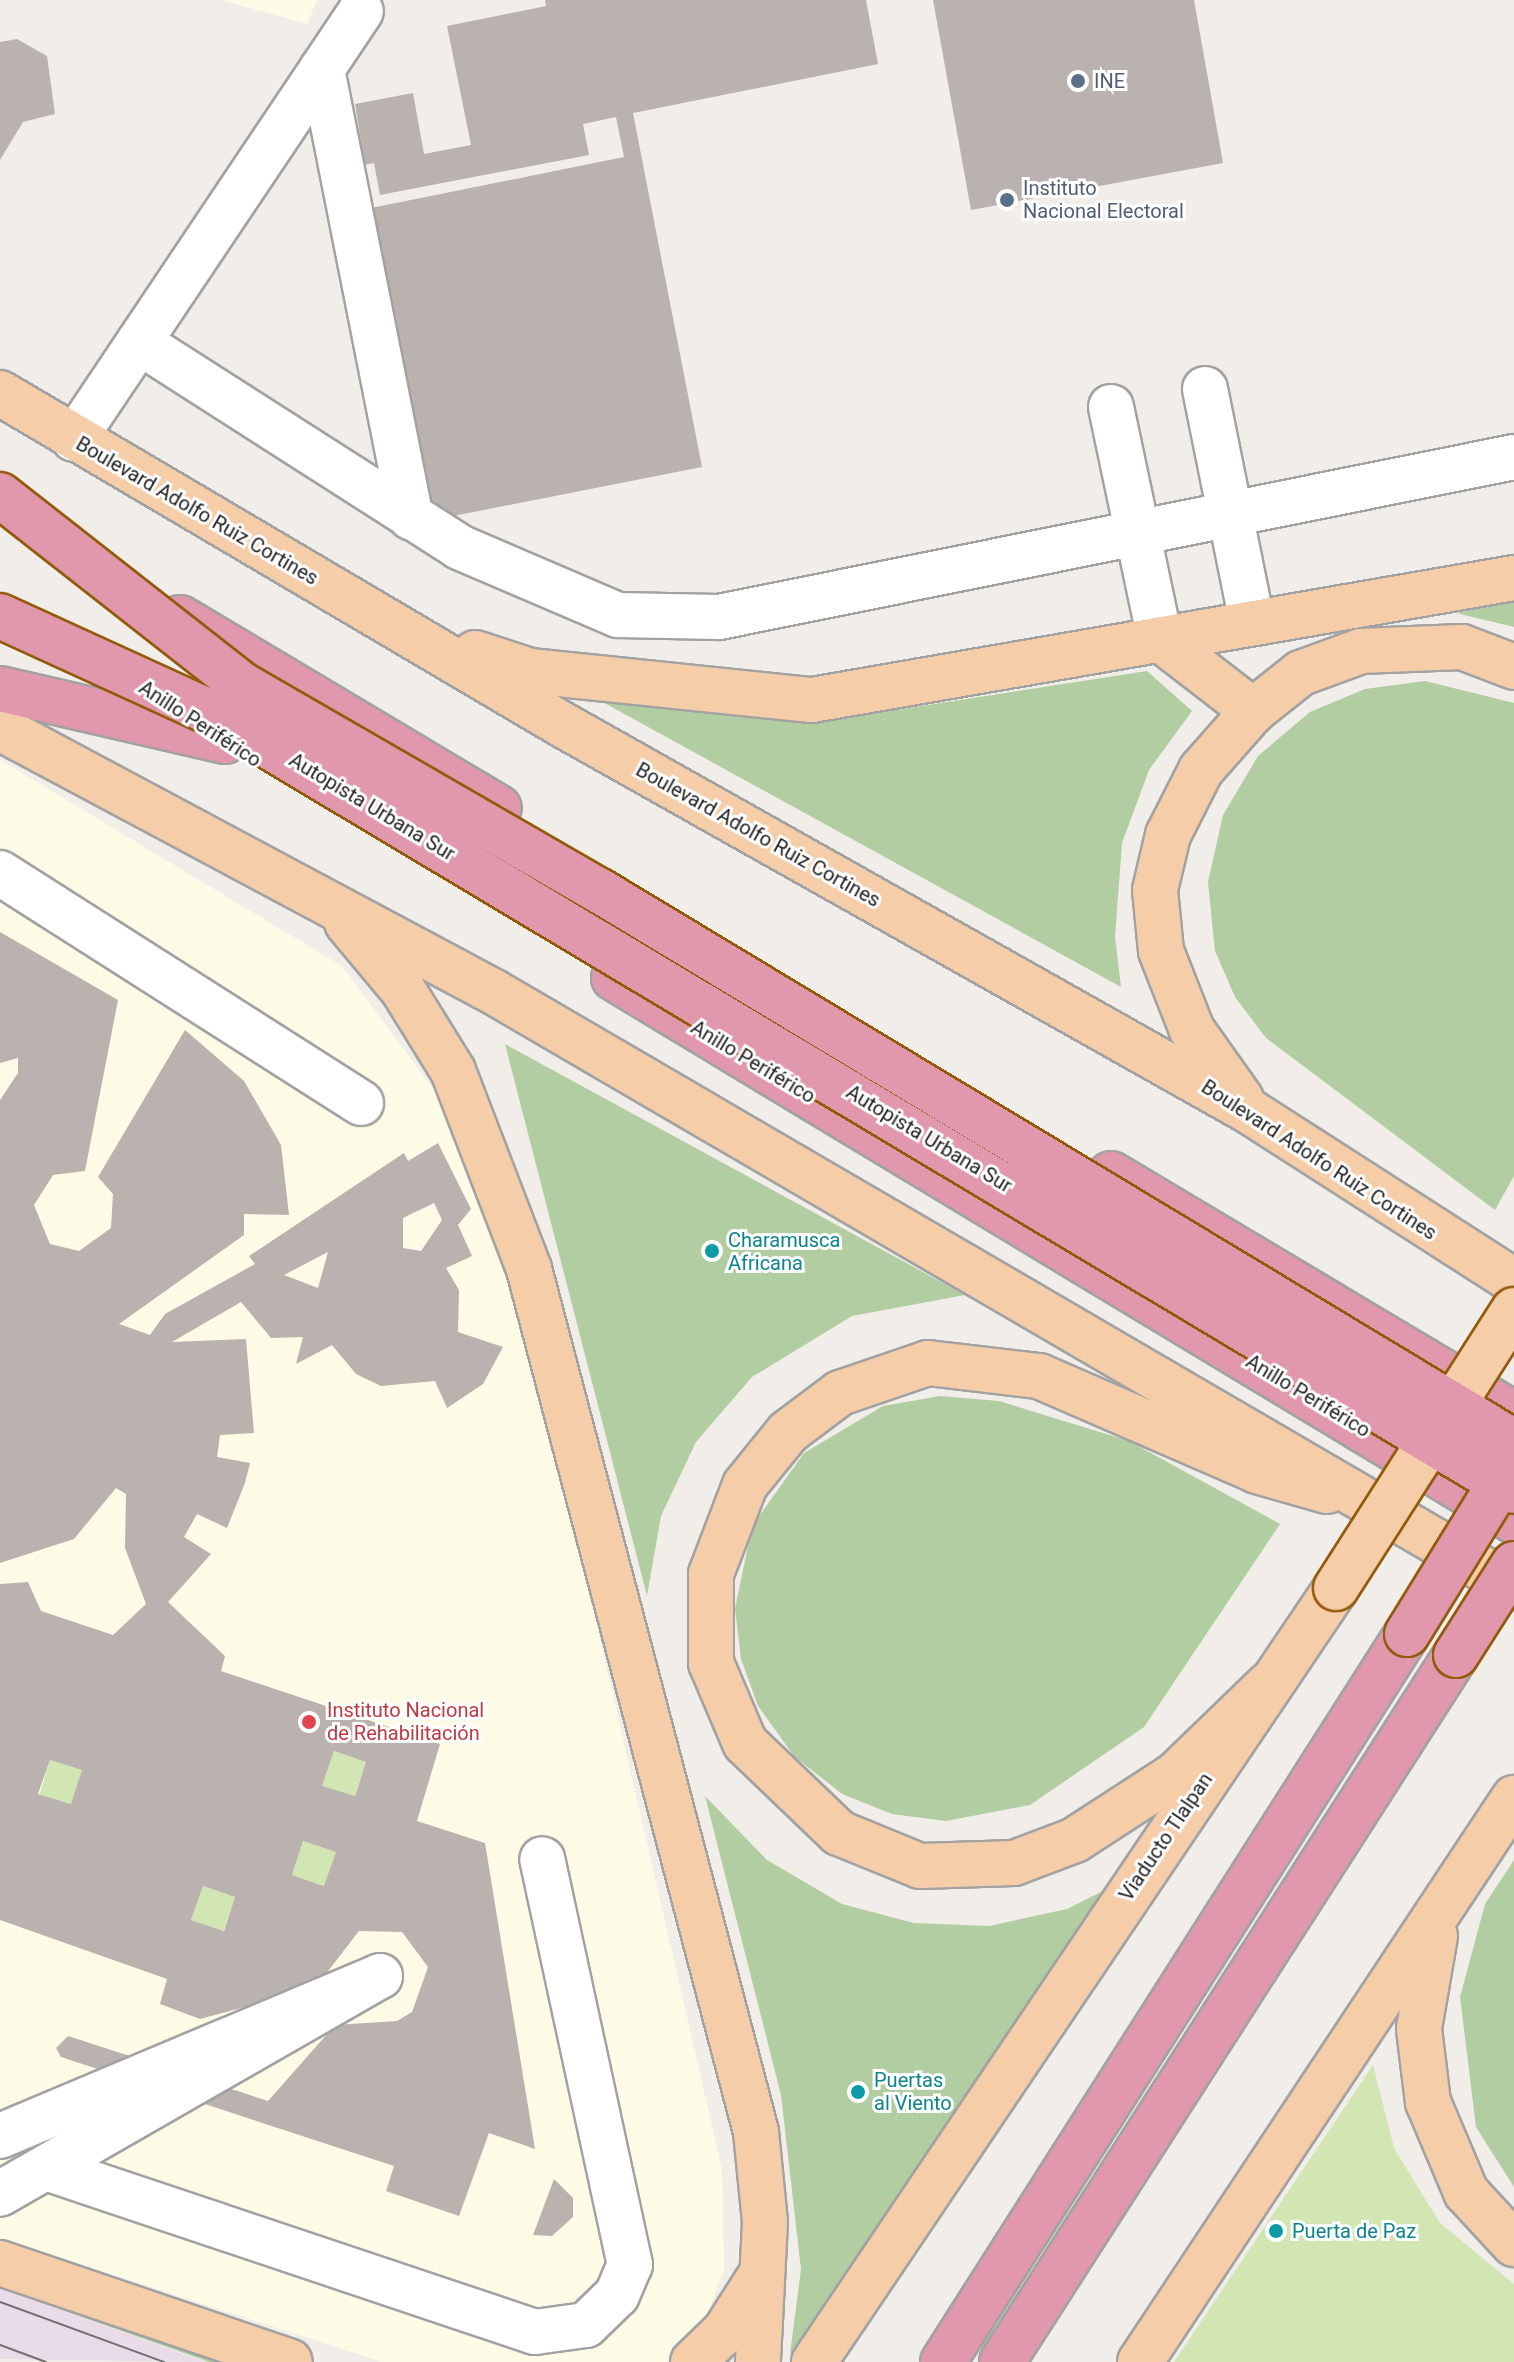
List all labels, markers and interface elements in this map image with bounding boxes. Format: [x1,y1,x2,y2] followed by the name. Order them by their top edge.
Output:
[1094,69,1125,93] place label: INE
[1069,72,1087,90] marker: INE
[1023,176,1184,223] place label: Instituto Nacional Electoral
[998,191,1016,209] marker: Instituto Nacional Electoral
[72,432,322,590] street label: Boulevard Adolfo Ruiz Cortines
[134,676,266,772] street label: Anillo Periférico
[285,748,459,866] street label: Autopista Urbana Sur
[632,758,884,912] street label: Boulevard Adolfo Ruiz Cortines
[687,1016,819,1108] street label: Anillo Periférico
[1197,1075,1441,1245] street label: Boulevard Adolfo Ruiz Cortines
[842,1080,1016,1198] street label: Autopista Urbana Sur
[728,1228,840,1275] place label: Charamusca Africana
[703,1242,721,1260] marker: Charamusca Africana
[1242,1350,1374,1442] street label: Anillo Periférico
[327,1698,484,1745] place label: Instituto Nacional de Rehabilitación
[298,1711,320,1733] marker: Instituto Nacional de Rehabilitación
[1114,1768,1218,1906] street label: Viaducto Tlalpan
[874,2068,952,2115] place label: Puertas al Viento
[849,2083,867,2101] marker: Puertas al Viento
[1292,2219,1416,2243] place label: Puerta de Paz
[1267,2222,1285,2240] marker: Puerta de Paz

